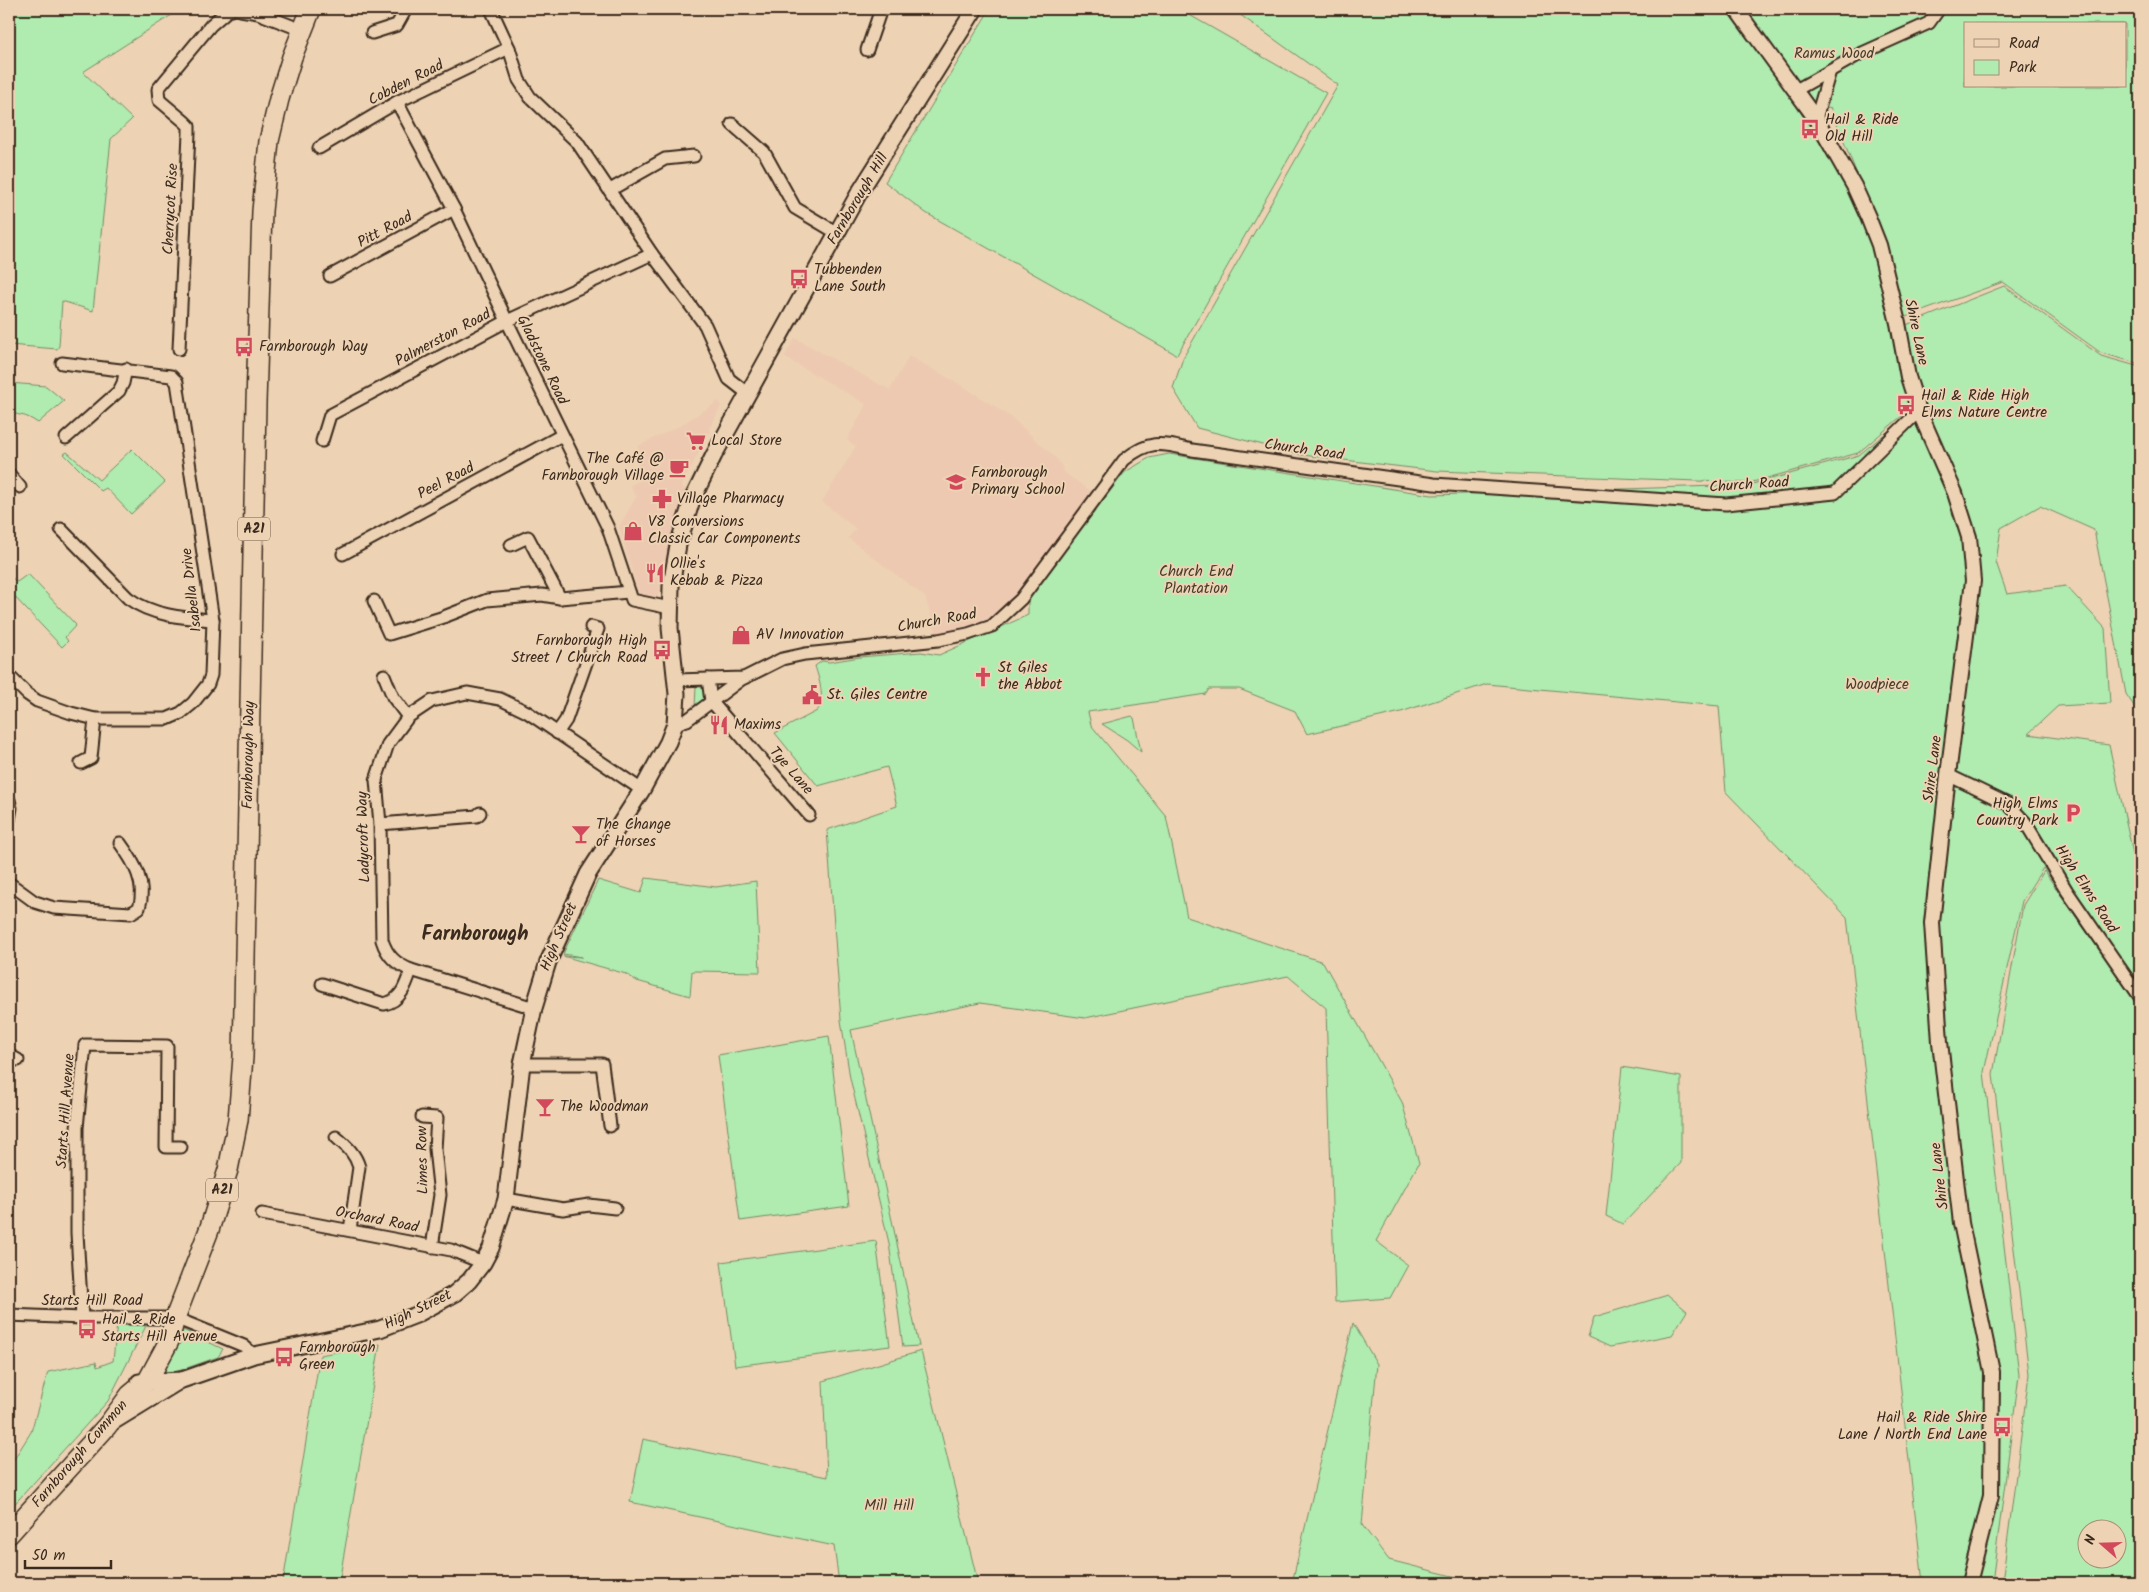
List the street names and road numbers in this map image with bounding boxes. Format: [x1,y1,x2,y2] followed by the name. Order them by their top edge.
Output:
[364,53,448,112] street label: Cobden Road
[821,148,895,250] street label: Farnborough Hill
[157,162,185,255] street label: Cherrycot Rise
[353,205,417,255] street label: Pitt Road
[1897,297,1935,368] street label: Shire Lane
[391,302,496,373] street label: Palmerston Road
[510,311,574,409] street label: Gladstone Road
[1263,433,1346,468] street label: Church Road
[413,456,479,506] street label: Peel Road
[1708,470,1790,500] street label: Church Road
[238,518,270,540] road number: A21
[175,546,209,633] street label: Isabella Drive
[896,602,979,640] street label: Church Road
[236,700,262,809] street label: Farnborough Way
[1917,734,1949,804] street label: Shire Lane
[763,741,819,801] street label: Tye Lane
[350,790,378,883] street label: Ladycroft Way
[2048,840,2124,939] street label: High Elms Road
[534,899,584,975] street label: High Street
[50,1052,82,1169] street label: Starts Hill Avenue
[410,1125,436,1194] street label: Limes Row
[1924,1141,1956,1211] street label: Shire Lane
[206,1178,238,1202] road number: A21
[333,1200,421,1240] street label: Orchard Road
[380,1283,456,1337] street label: High Street
[41,1289,143,1313] street label: Starts Hill Road
[26,1394,134,1514] street label: Farnborough Common

